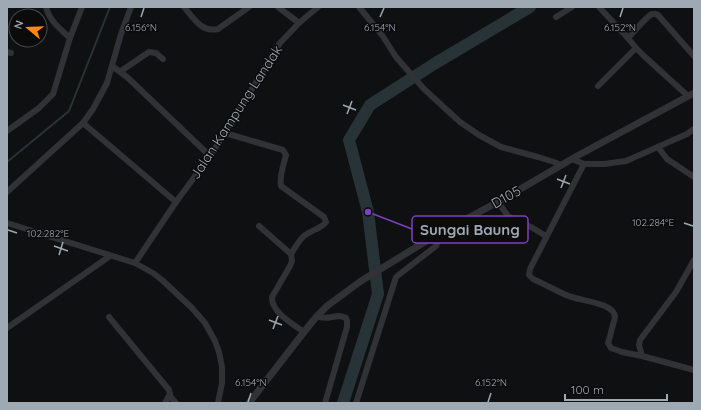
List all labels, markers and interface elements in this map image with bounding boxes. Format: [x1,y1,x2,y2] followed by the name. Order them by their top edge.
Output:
[8,8,48,48] north arrow
[11,19,26,31] text: N
[125,21,157,34] text: 6.156°N
[364,21,396,34] text: 6.154°N
[604,21,636,34] text: 6.152°N
[186,42,286,182] street label: Jalan Kampung Landak
[488,182,524,212] street label: D105
[412,216,528,243] callout: Sungai Baung
[632,216,674,229] text: 102.284°E
[420,220,520,239] text: Sungai Baung
[27,227,70,240] text: 102.282°E
[235,376,267,389] text: 6.154°N
[475,376,507,389] text: 6.152°N
[565,376,667,402] scale bar
[571,382,604,397] text: 100 m

